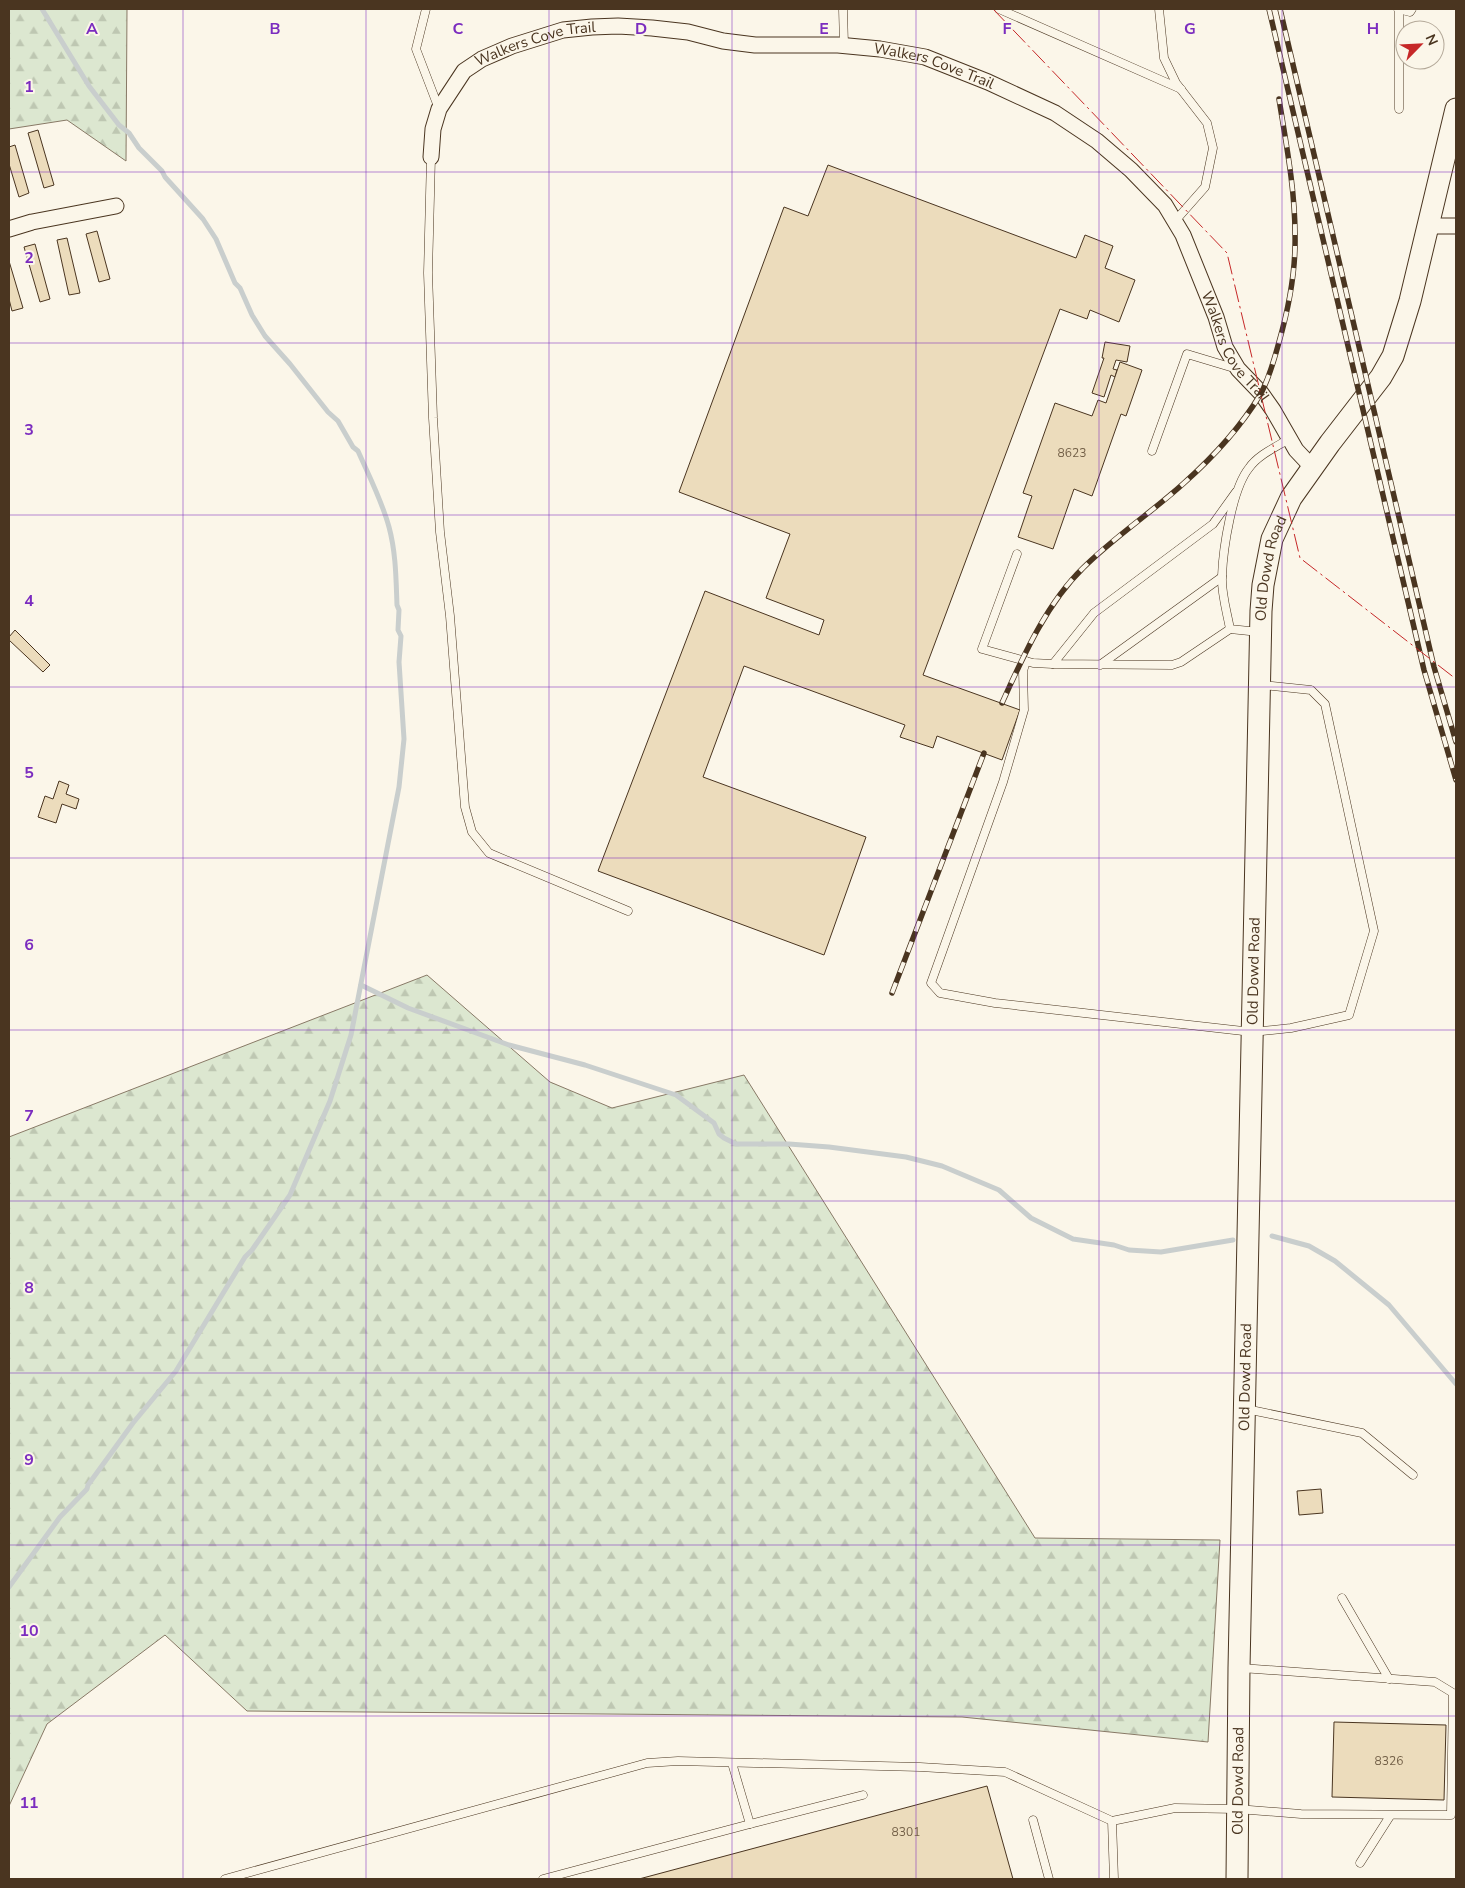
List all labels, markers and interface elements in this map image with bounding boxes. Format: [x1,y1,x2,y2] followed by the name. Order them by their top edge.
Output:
[471,17,597,71] street label: Walkers Cove Trail
[86,18,98,40] text: A
[269,18,281,40] text: B
[453,18,464,40] text: C
[635,18,647,40] text: D
[819,18,829,40] text: E
[1003,18,1012,40] text: F
[1184,18,1196,40] text: G
[1367,18,1379,40] text: H
[1395,20,1445,70] north arrow
[1421,31,1442,49] text: N
[872,38,998,94] street label: Walkers Cove Trail
[24,76,34,98] text: 1
[24,247,34,269] text: 2
[1197,288,1275,407] street label: Walkers Cove Trail
[24,419,34,441] text: 3
[1058,445,1086,461] house number: 8623
[1251,512,1291,621] street label: Old Dowd Road
[24,590,34,612] text: 4
[24,762,34,784] text: 5
[1242,917,1265,1025] street label: Old Dowd Road
[24,934,34,956] text: 6
[24,1105,34,1127] text: 7
[24,1277,34,1299] text: 8
[1234,1323,1256,1431] street label: Old Dowd Road
[24,1449,34,1471] text: 9
[19,1620,39,1642] text: 10
[1227,1727,1248,1835] street label: Old Dowd Road
[1375,1753,1403,1769] house number: 8326
[19,1792,39,1814] text: 11
[892,1824,920,1840] house number: 8301

